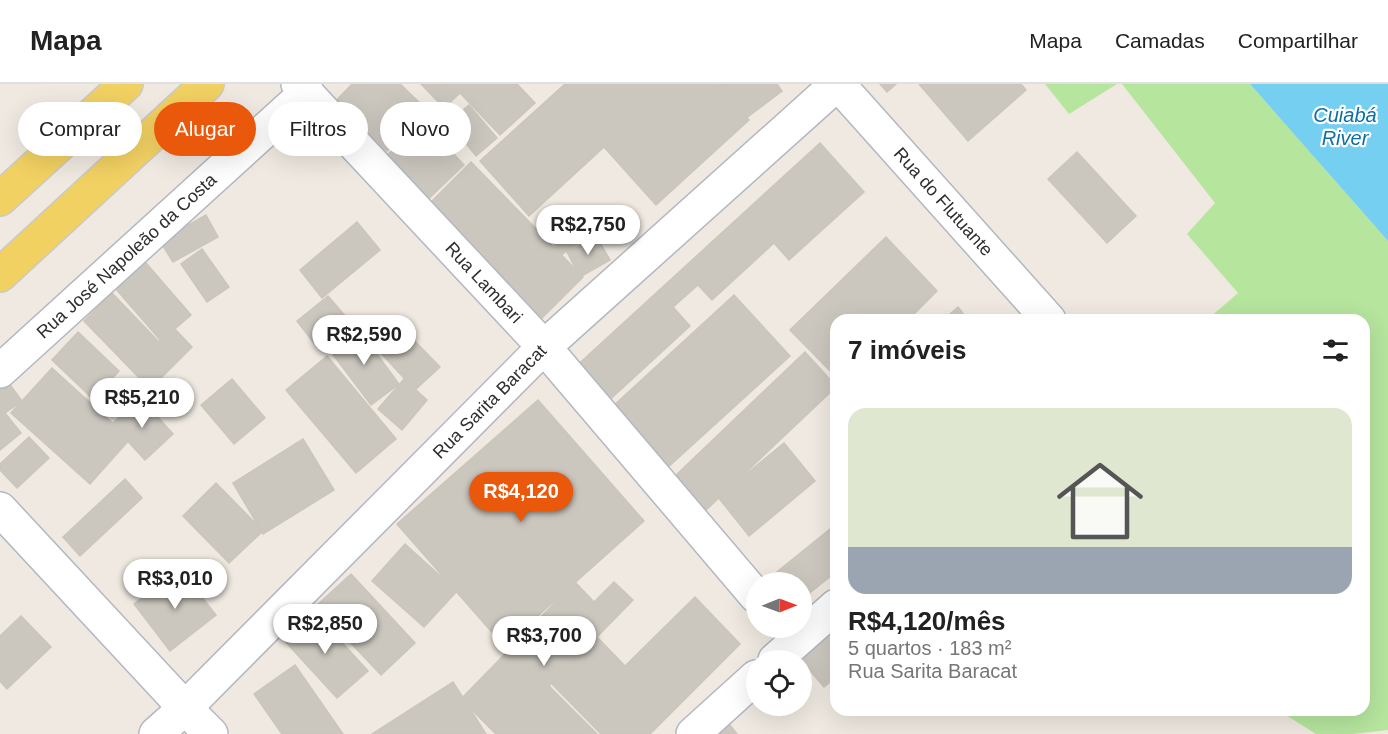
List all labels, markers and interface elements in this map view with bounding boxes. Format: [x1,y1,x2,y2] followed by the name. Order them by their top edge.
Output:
[30,25,102,56] text: Mapa
[1029,29,1082,52] text: Mapa
[1115,29,1205,52] text: Camadas
[1238,29,1358,52] text: Compartilhar
[18,102,142,156] chip: Comprar
[154,102,256,156] chip: Alugar
[268,102,368,156] chip: Filtros
[380,102,471,156] chip: Novo
[1313,104,1377,149] water label: Cuiabá River
[890,144,997,260] street label: Rua do Flutuante
[33,169,221,343] street label: Rua José Napoleão da Costa
[533,205,643,256] pin: R$2,750
[550,213,626,235] text: R$2,750
[441,238,526,327] street label: Rua Lambari
[309,315,419,366] pin: R$2,590
[326,323,402,345] text: R$2,590
[1319,334,1352,367] icon: filters
[848,335,967,365] text: 7 imóveis
[429,341,550,463] street label: Rua Sarita Baracat
[87,378,197,429] pin: R$5,210
[104,386,180,408] text: R$5,210
[1046,447,1154,555] icon: home
[466,472,576,523] pin: R$4,120
[483,480,559,502] text: R$4,120
[120,559,230,610] pin: R$3,010
[137,567,213,589] text: R$3,010
[746,572,812,638] north arrow
[746,572,812,716] map controls
[270,604,380,655] pin: R$2,850
[848,606,1006,636] text: R$4,120/mês
[287,612,363,634] text: R$2,850
[489,616,599,667] pin: R$3,700
[506,624,582,646] text: R$3,700
[848,637,1011,659] text: 5 quartos · 183 m²
[746,650,812,716] button: locate
[848,660,1017,682] text: Rua Sarita Baracat

